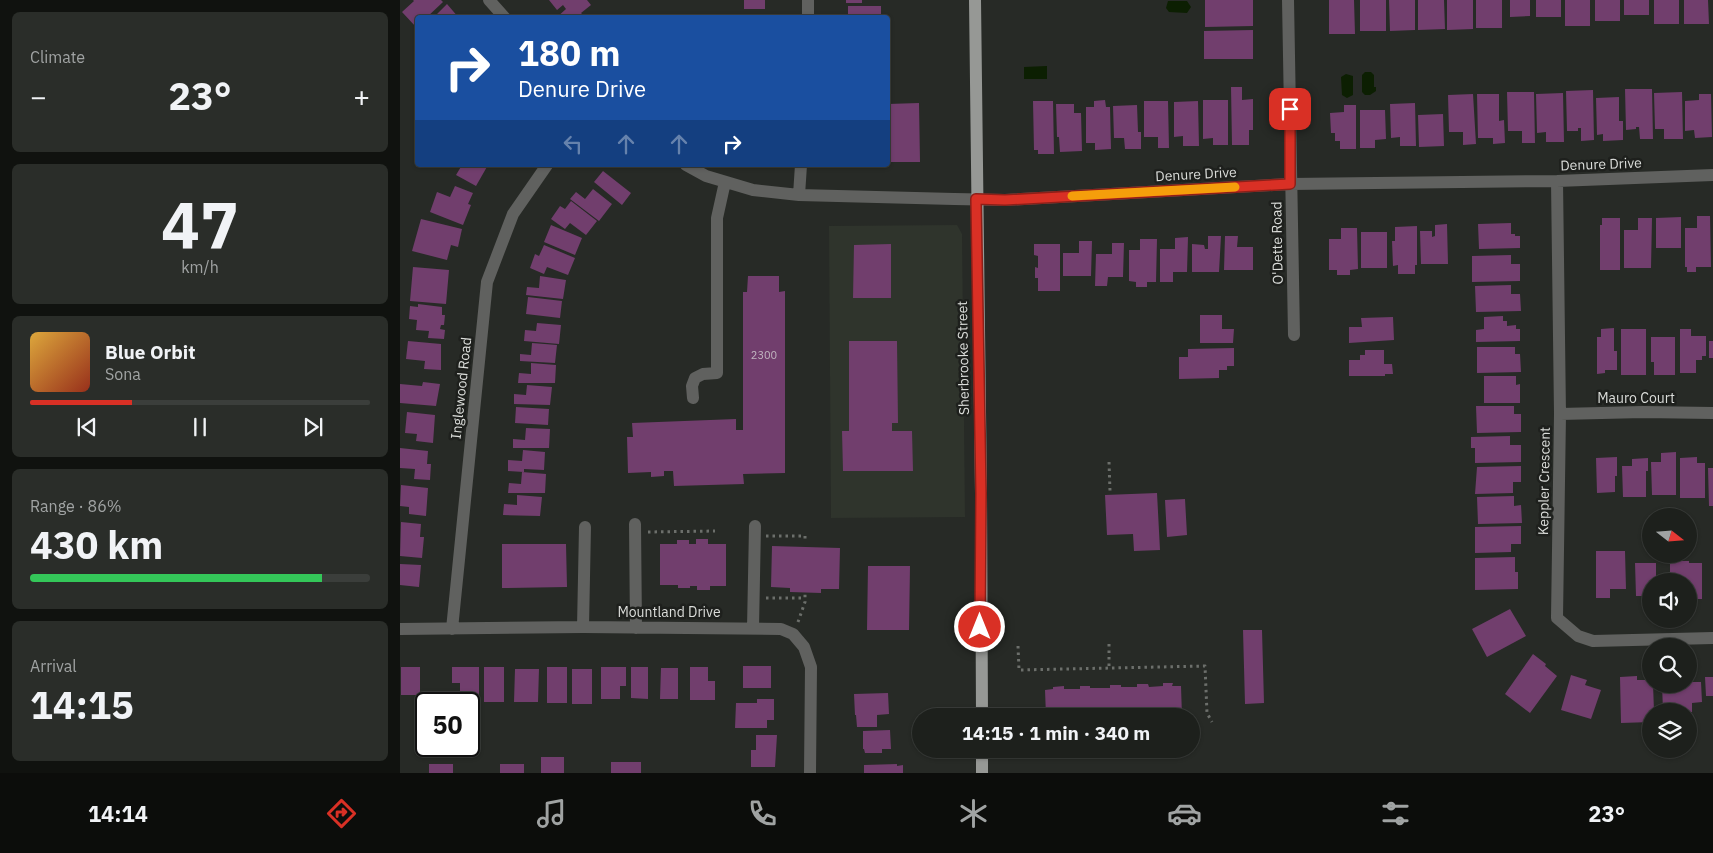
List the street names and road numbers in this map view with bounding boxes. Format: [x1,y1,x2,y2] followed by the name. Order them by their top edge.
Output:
[1560,154,1642,174] street label: Denure Drive
[1155,163,1237,185] street label: Denure Drive
[1267,201,1287,285] street label: O'Dette Road
[953,301,973,415] street label: Sherbrooke Street
[447,336,475,440] street label: Inglewood Road
[1597,389,1675,407] street label: Mauro Court
[1534,427,1554,535] street label: Keppler Crescent
[617,603,721,621] street label: Mountland Drive

